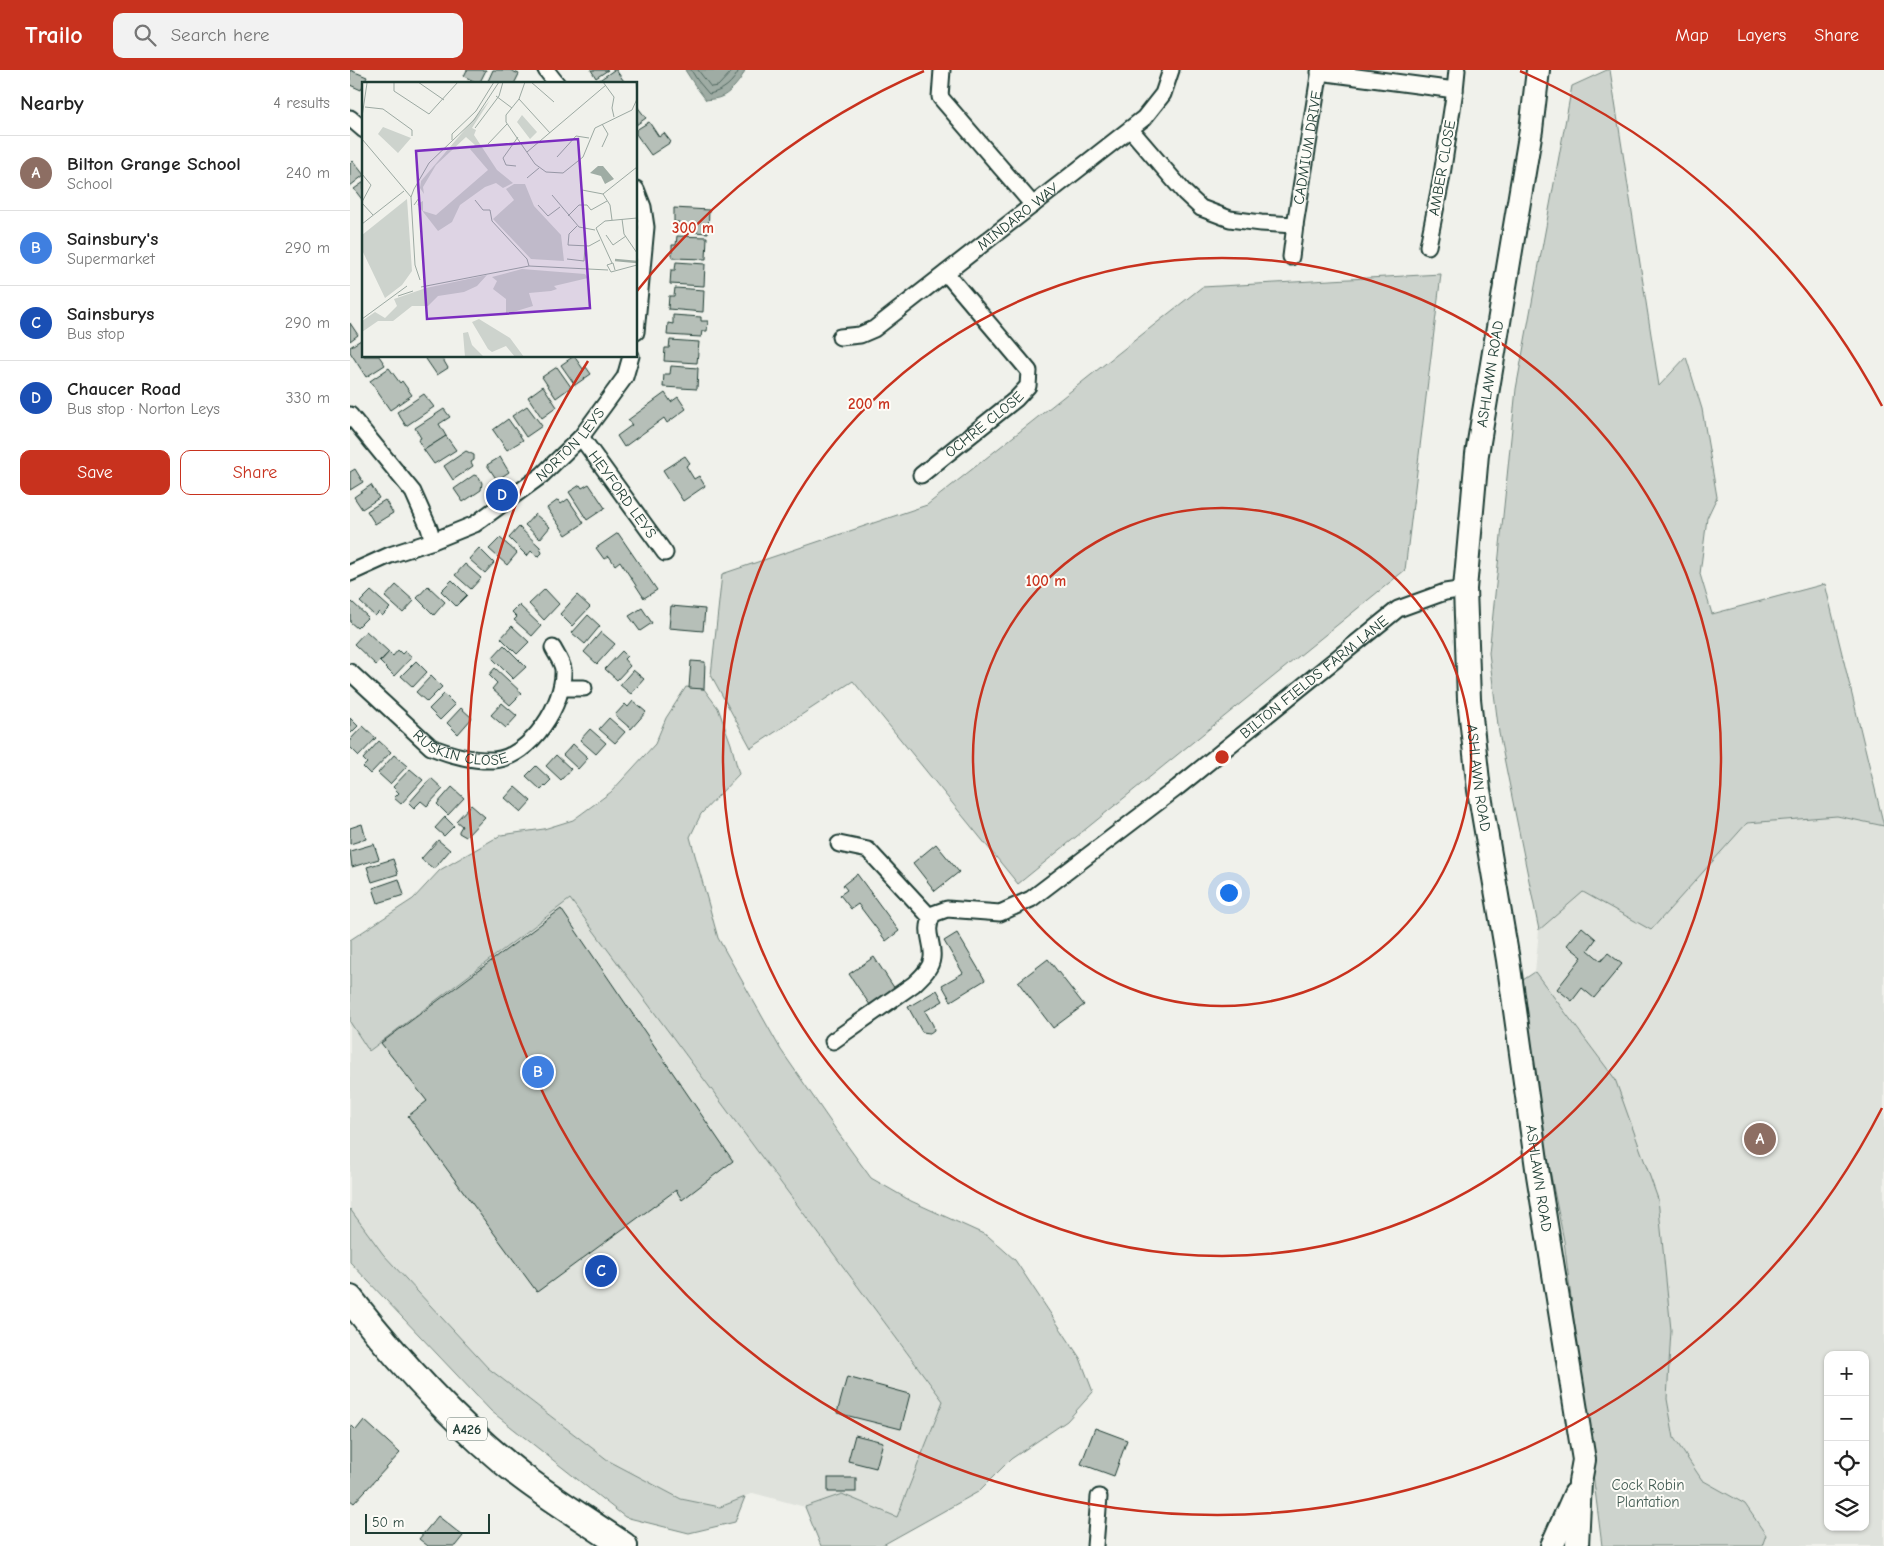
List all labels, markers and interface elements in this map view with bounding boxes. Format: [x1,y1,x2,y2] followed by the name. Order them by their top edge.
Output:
[113,13,463,58] search box
[25,21,83,49] text: Trailo
[131,21,159,49] icon: search
[171,24,270,46] text: Search here
[1675,25,1709,46] text: Map
[1737,25,1786,46] text: Layers
[1814,25,1859,46] text: Share
[362,82,638,358] inset map
[1289,89,1326,206] street label: CADMIUM DRIVE
[20,91,84,115] text: Nearby
[273,94,330,112] text: 4 results
[1425,119,1459,217] street label: AMBER CLOSE
[67,153,241,175] text: Bilton Grange School
[32,164,40,182] text: A
[286,164,330,182] text: 240 m
[67,175,113,193] text: School
[973,179,1063,254] street label: MINDARO WAY
[672,219,714,237] text: 300 m
[67,228,158,250] text: Sainsbury's
[31,239,41,257] text: B
[285,239,330,257] text: 290 m
[67,250,155,268] text: Supermarket
[67,303,154,325] text: Sainsburys
[31,314,41,332] text: C
[285,314,330,332] text: 290 m
[1473,319,1507,429] street label: ASHLAWN ROAD
[67,325,125,343] text: Bus stop
[67,378,181,400] text: Chaucer Road
[941,388,1028,461] street label: OCHRE CLOSE
[31,389,41,407] text: D
[285,389,330,407] text: 330 m
[848,395,890,413] text: 200 m
[67,400,220,418] text: Bus stop · Norton Leys
[532,404,608,485] street label: NORTON LEYS
[585,447,660,542] street label: HEYFORD LEYS
[20,450,170,495] button: Save
[180,450,330,495] button: Share
[486,476,518,514] pin: D
[1026,572,1066,590] text: 100 m
[1236,612,1392,742] street label: BILTON FIELDS FARM LANE
[1463,723,1495,833] street label: ASHLAWN ROAD
[409,726,510,769] street label: RUSKIN CLOSE
[1213,748,1231,766] centre of rings
[1216,880,1242,906] your location
[522,1053,554,1091] pin: B
[1744,1120,1776,1158] pin: A
[1522,1124,1556,1233] street label: ASHLAWN ROAD
[585,1252,617,1290] pin: C
[1824,1351,1869,1531] map controls
[1824,1351,1869,1396] button: +
[1824,1396,1869,1441] button: −
[447,1418,487,1440] road number: A426
[1824,1441,1869,1486] button: locate
[1611,1476,1685,1511] park label: Cock Robin Plantation
[1824,1486,1869,1531] button: layers
[365,1511,490,1534] scale bar
[372,1514,404,1531] text: 50 m

